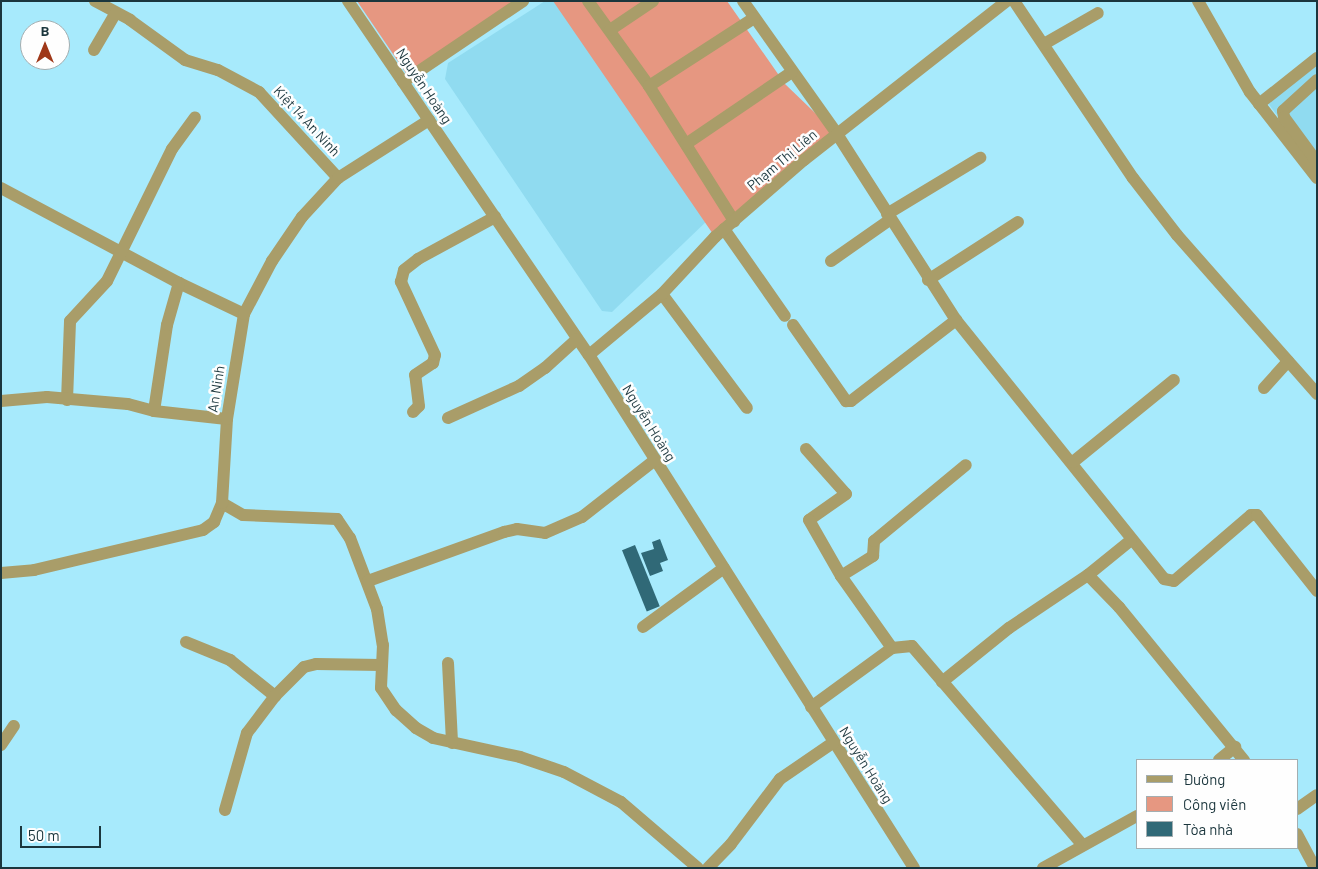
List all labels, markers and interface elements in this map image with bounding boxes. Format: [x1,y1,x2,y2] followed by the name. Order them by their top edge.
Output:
[20,20,70,70] north arrow
[41,22,49,39] text: B
[393,45,455,127] street label: Nguyễn Hoàng
[270,82,344,160] street label: Kiệt 14 An Ninh
[744,126,820,194] street label: Phạm Thị Liên
[204,364,228,414] street label: An Ninh
[619,381,679,465] street label: Nguyễn Hoàng
[836,723,896,807] street label: Nguyễn Hoàng
[1136,759,1298,849] legend
[1183,770,1225,788] text: Đường
[1183,795,1246,813] text: Công viên
[22,816,104,848] scale bar
[1183,820,1233,838] text: Tòa nhà
[28,826,60,844] text: 50 m

